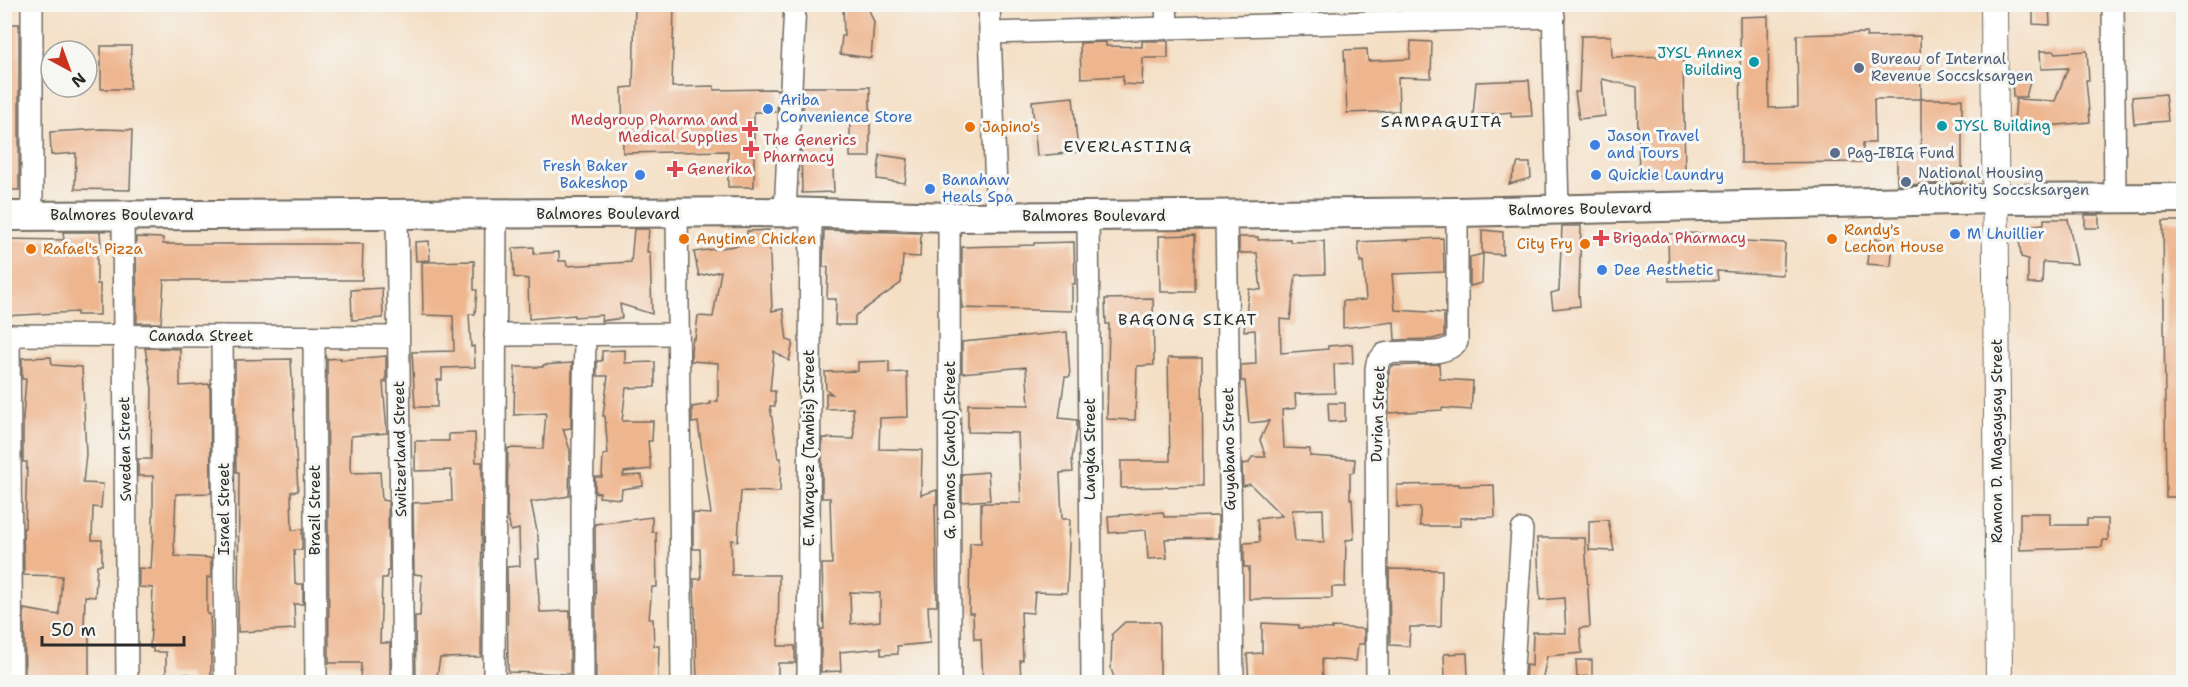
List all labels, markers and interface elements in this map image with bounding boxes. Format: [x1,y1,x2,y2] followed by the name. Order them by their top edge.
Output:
[39,39,99,99] north arrow
[1657,43,1742,80] place label: JYSL Annex Building
[1871,49,2033,86] place label: Bureau of Internal Revenue Soccsksargen
[1747,55,1761,69] marker: JYSL Annex Building
[1852,61,1866,75] marker: Bureau of Internal Revenue Soccsksargen
[67,68,90,92] text: N
[780,90,912,127] place label: Ariba Convenience Store
[761,102,775,116] marker: Ariba Convenience Store
[571,110,738,147] place label: Medgroup Pharma and Medical Supplies
[1381,111,1503,132] district label: SAMPAGUITA
[1954,116,2051,136] place label: JYSL Building
[982,117,1040,137] place label: Japino's
[1935,119,1949,133] marker: JYSL Building
[963,120,977,134] marker: Japino's
[743,122,757,136] marker: Medgroup Pharma and Medical Supplies
[1607,126,1700,163] place label: Jason Travel and Tours
[763,130,857,167] place label: The Generics Pharmacy
[1063,136,1193,157] district label: EVERLASTING
[1588,138,1602,152] marker: Jason Travel and Tours
[744,142,758,156] marker: The Generics Pharmacy
[1847,143,1955,163] place label: Pag-IBIG Fund
[1828,146,1842,160] marker: Pag-IBIG Fund
[543,156,628,193] place label: Fresh Baker Bakeshop
[687,159,753,179] place label: Generika
[668,162,682,176] marker: Generika
[1918,163,2089,200] place label: National Housing Authority Soccsksargen
[1608,165,1724,185] place label: Quickie Laundry
[633,168,647,182] marker: Fresh Baker Bakeshop
[1589,168,1603,182] marker: Quickie Laundry
[942,170,1014,207] place label: Banahaw Heals Spa
[1899,175,1913,189] marker: National Housing Authority Soccsksargen
[923,182,937,196] marker: Banahaw Heals Spa
[1508,198,1652,220] street label: Balmores Boulevard
[536,204,680,224] street label: Balmores Boulevard
[50,205,194,225] street label: Balmores Boulevard
[1022,206,1166,226] street label: Balmores Boulevard
[1844,220,1944,257] place label: Randy's Lechon House
[1967,224,2045,244] place label: M Lhuillier
[1948,227,1962,241] marker: M Lhuillier
[1613,228,1746,248] place label: Brigada Pharmacy
[696,229,816,249] place label: Anytime Chicken
[1594,231,1608,245] marker: Brigada Pharmacy
[677,232,691,246] marker: Anytime Chicken
[1825,232,1839,246] marker: Randy's Lechon House
[1517,234,1573,254] place label: City Fry
[1578,237,1592,251] marker: City Fry
[43,239,144,259] place label: Rafael's Pizza
[24,242,38,256] marker: Rafael's Pizza
[1614,260,1714,280] place label: Dee Aesthetic
[1595,263,1609,277] marker: Dee Aesthetic
[1118,309,1258,330] district label: BAGONG SIKAT
[149,326,253,346] street label: Canada Street
[1987,339,2007,543] street label: Ramon D. Magsaysay Street
[799,349,819,547] street label: E. Marquez (Tambis) Street
[940,361,960,539] street label: G. Demos (Santol) Street
[1366,365,1390,463] street label: Durian Street
[389,381,411,517] street label: Switzerland Street
[1218,387,1240,511] street label: Guyabano Street
[114,396,136,502] street label: Sweden Street
[1080,398,1100,500] street label: Langka Street
[214,463,234,555] street label: Israel Street
[305,465,325,555] street label: Brazil Street
[42,609,184,647] scale bar
[51,618,96,642] text: 50 m

